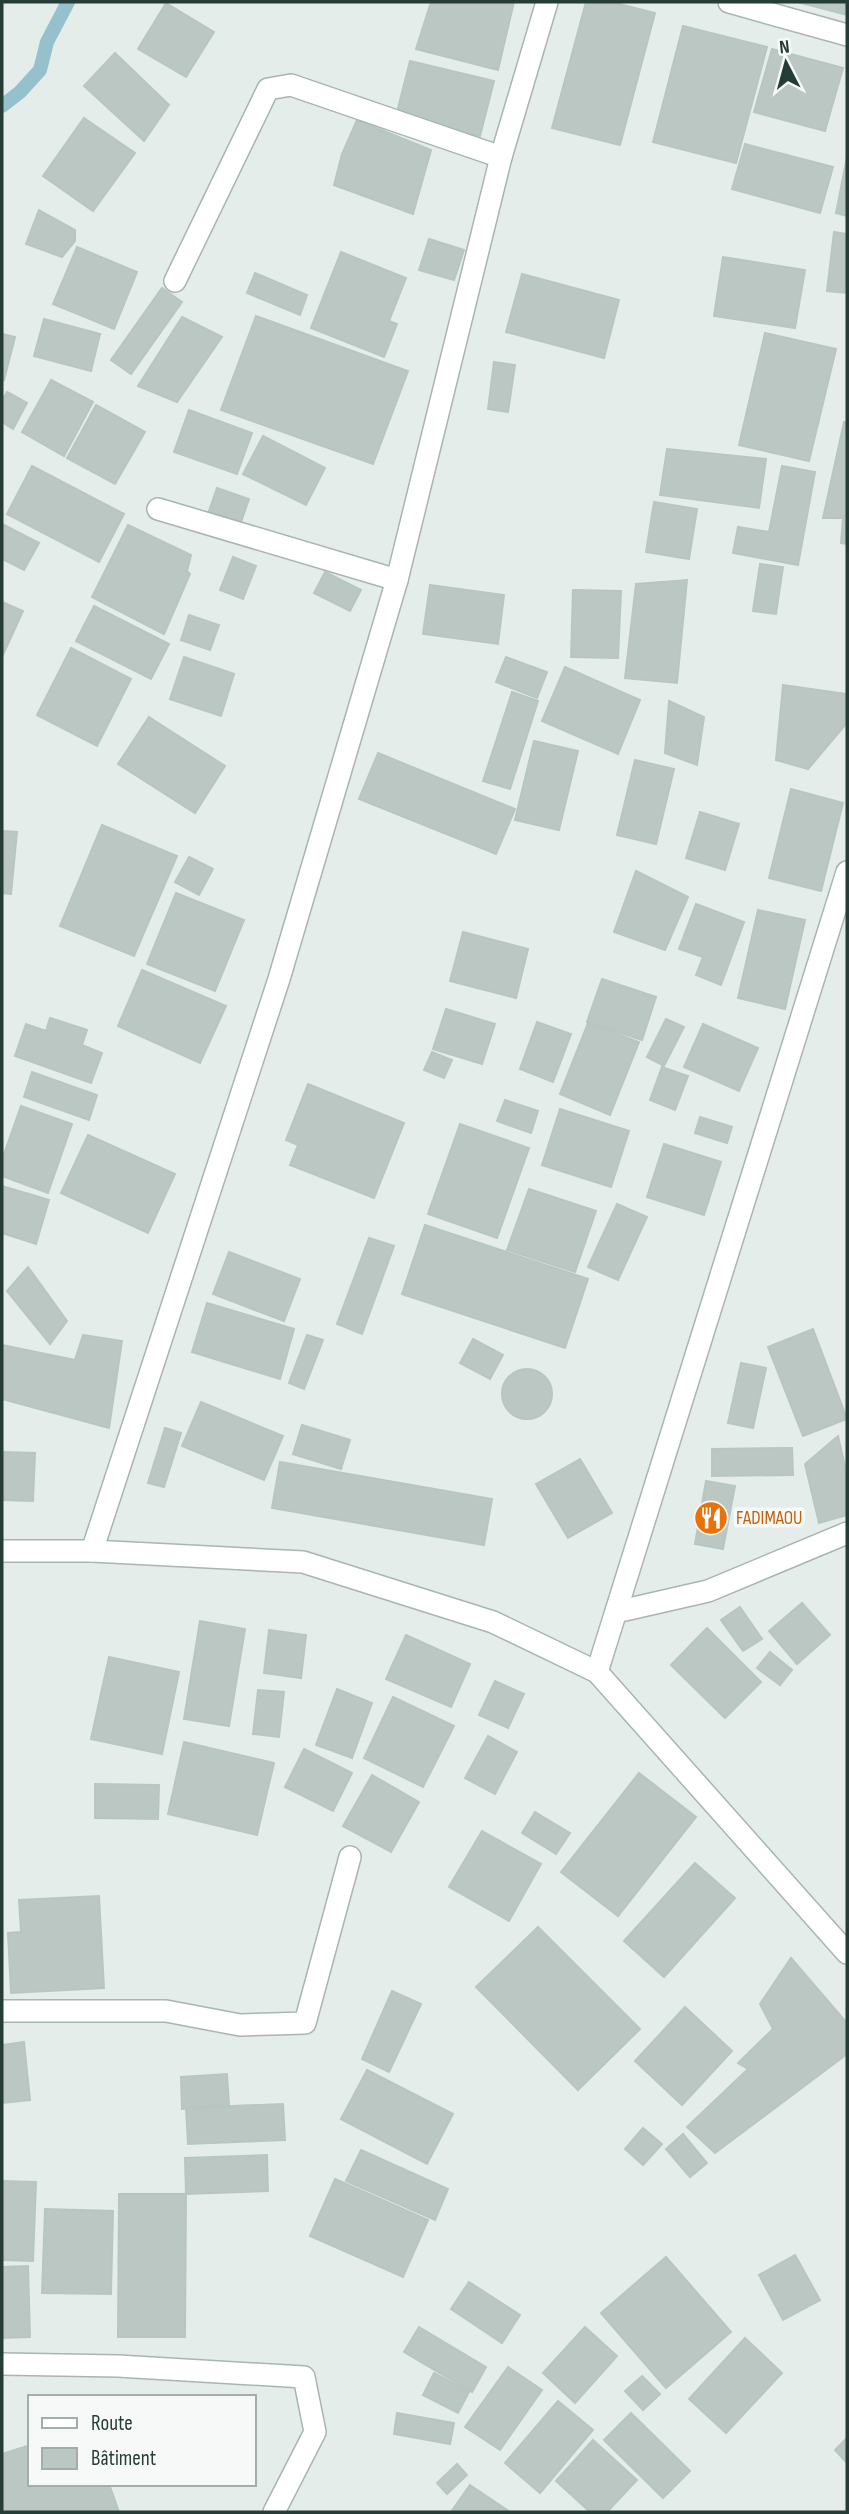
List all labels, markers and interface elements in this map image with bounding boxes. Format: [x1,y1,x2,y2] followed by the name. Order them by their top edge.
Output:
[751,28,821,98] north arrow
[778,36,791,60] text: N
[692,1499,730,1537] restaurant icon: FADIMAOU
[736,1507,802,1530] place label: FADIMAOU
[28,2395,256,2486] legend
[91,2411,133,2436] text: Route
[91,2446,156,2471] text: Bâtiment

